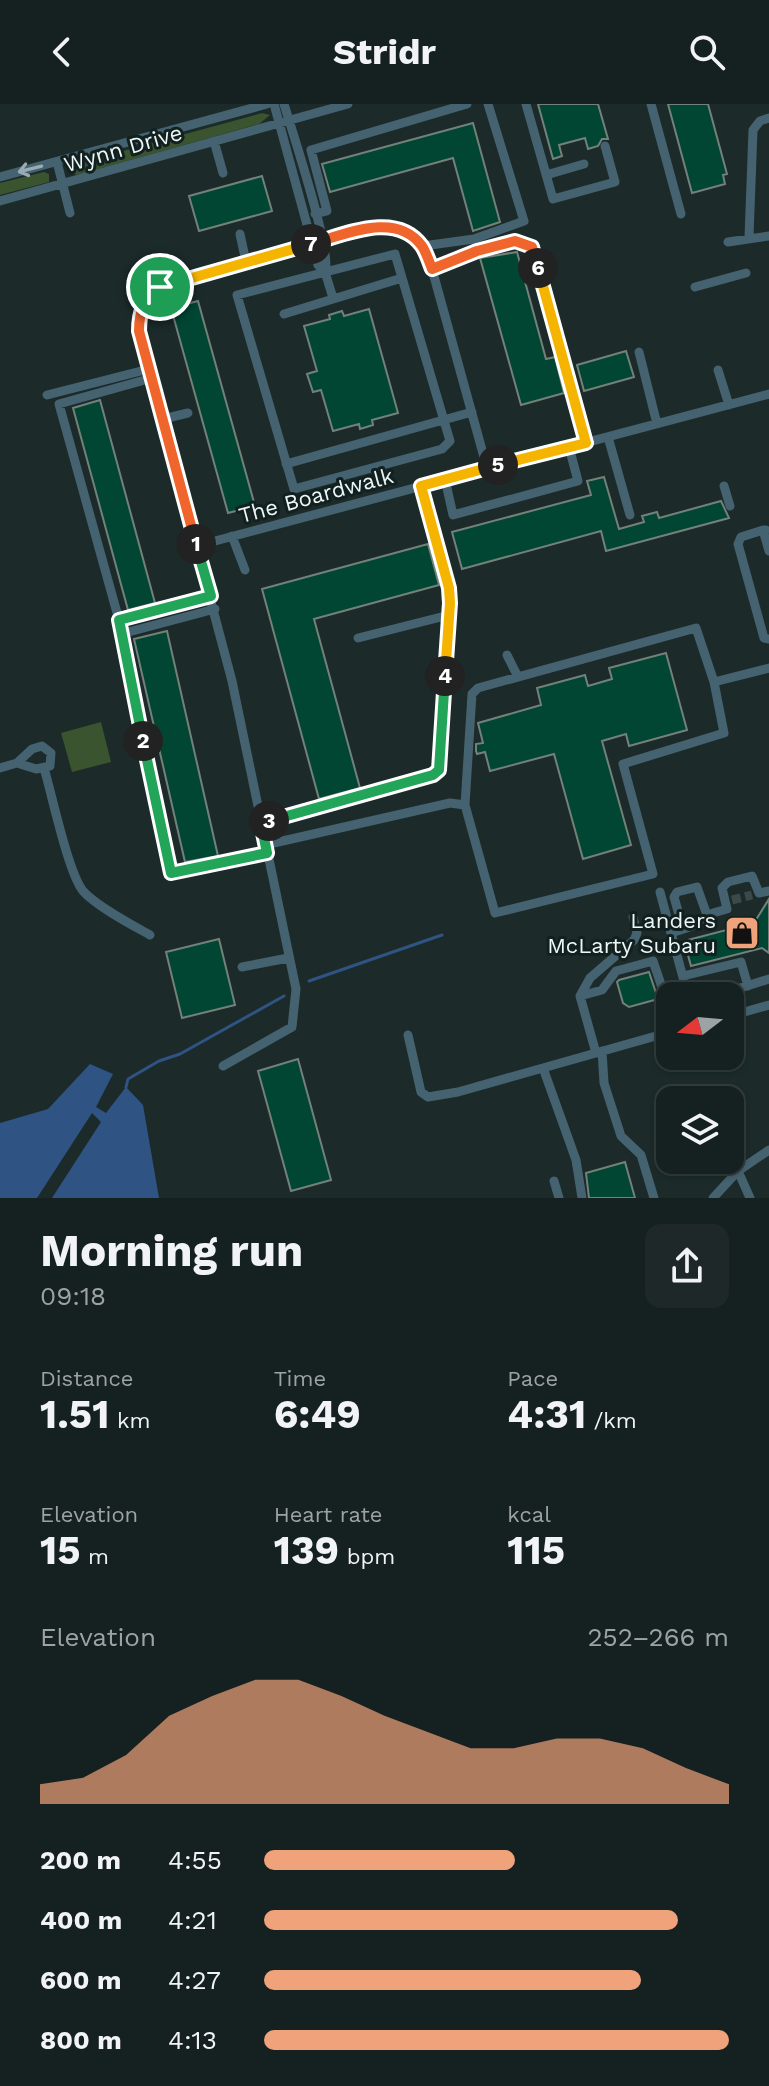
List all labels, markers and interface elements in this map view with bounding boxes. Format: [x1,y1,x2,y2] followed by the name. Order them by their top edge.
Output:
[40,30,84,74] icon: back
[685,30,729,74] icon: search
[333,31,436,73] text: Stridr
[61,120,185,177] street label: Wynn Drive
[17,163,43,178] one-way arrow
[291,224,331,264] pin: 7
[304,231,318,256] text: 7
[518,248,558,288] pin: 6
[126,253,194,321] pin
[531,255,545,280] text: 6
[138,265,182,309] icon: arrive
[478,445,518,485] pin: 5
[492,452,504,477] text: 5
[236,463,396,528] street label: The Boardwalk
[176,524,216,564] pin: 1
[191,531,201,556] text: 1
[425,656,465,696] pin: 4
[438,663,452,688] text: 4
[123,721,163,761] pin: 2
[136,728,150,753] text: 2
[249,801,289,841] pin: 3
[262,808,276,833] text: 3
[547,908,716,958] place label: Landers McLarty Subaru
[723,914,761,952] shop icon: Landers McLarty Subaru
[656,982,744,1070] north arrow
[656,982,744,1174] map controls
[656,1086,744,1174] button: layers
[645,1224,729,1308] button: share
[40,1225,303,1277] text: Morning run
[40,1281,106,1311] text: 09:18
[40,1366,134,1391] text: Distance
[274,1366,326,1391] text: Time
[507,1366,558,1391] text: Pace
[40,1391,109,1438] text: 1.51
[274,1391,361,1438] text: 6:49
[507,1391,586,1438] text: 4:31
[109,1408,150,1433] text: km
[586,1408,637,1433] text: /km
[40,1502,138,1527] text: Elevation
[274,1502,382,1527] text: Heart rate
[507,1502,551,1527] text: kcal
[40,1527,81,1574] text: 15
[274,1527,339,1574] text: 139
[507,1527,565,1574] text: 115
[81,1544,109,1569] text: m
[339,1544,395,1569] text: bpm
[40,1622,156,1652] text: Elevation
[587,1622,729,1652] text: 252–266 m
[40,1845,121,1875] text: 200 m
[168,1845,222,1875] text: 4:55
[40,1905,122,1935] text: 400 m
[168,1905,217,1935] text: 4:21
[40,1965,121,1995] text: 600 m
[168,1965,221,1995] text: 4:27
[40,2025,122,2055] text: 800 m
[168,2025,217,2055] text: 4:13

